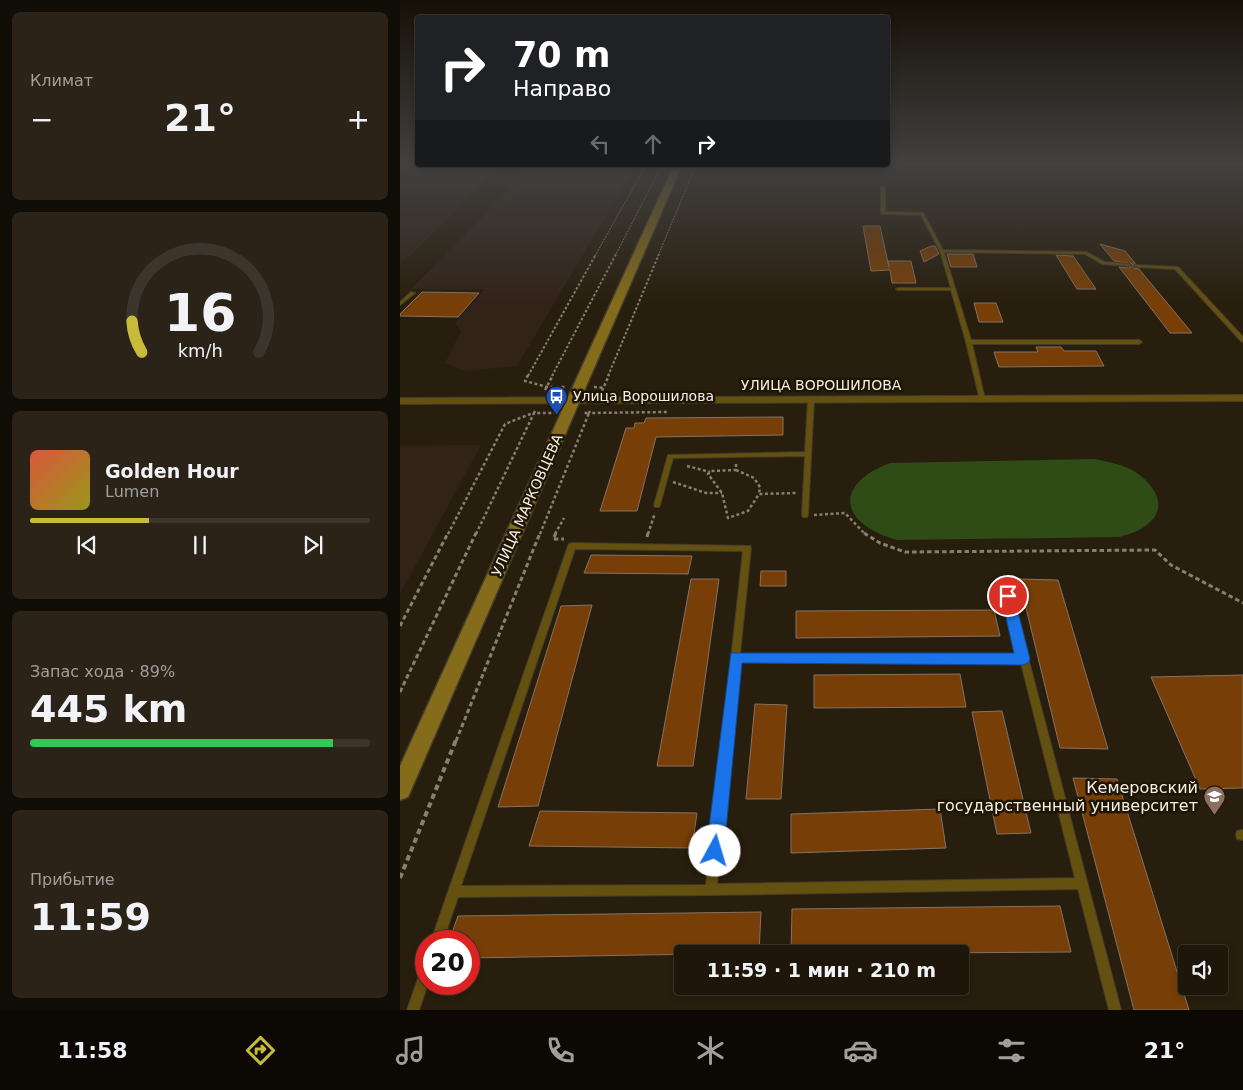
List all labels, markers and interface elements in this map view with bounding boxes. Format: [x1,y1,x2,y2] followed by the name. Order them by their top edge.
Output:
[430,35,495,100] icon: right
[513,35,610,75] text: 70 m
[30,71,93,90] text: Климат
[513,76,611,101] text: Направо
[164,96,236,140] text: 21°
[30,103,53,136] text: −
[347,103,370,136] text: +
[586,130,614,158] icon: left
[639,130,667,158] icon: ahead
[692,130,720,158] icon: right
[164,283,236,343] text: 16
[177,340,223,361] text: km/h
[741,377,902,393] street label: УЛИЦА ВОРОШИЛОВА
[545,384,569,415] bus stop icon: Улица Ворошилова
[573,388,714,404] place label: Улица Ворошилова
[488,431,566,579] street label: УЛИЦА МАРКОВЦЕВА
[105,460,239,482] text: Golden Hour
[105,482,159,501] text: Lumen
[73,531,101,559] icon: previous
[186,531,214,559] icon: pause
[299,531,327,559] icon: next
[987,575,1029,617] pin
[994,582,1022,610] icon: arrive
[30,662,175,681] text: Запас хода · 89%
[30,687,187,731] text: 445 km
[937,778,1198,815] place label: Кемеровский государственный университет
[1202,784,1226,815] school or university icon: Кемеровский государственный университет
[688,824,740,876] position arrow
[30,870,115,889] text: Прибытие
[30,895,151,939] text: 11:59
[415,930,480,995] speed limit sign: 20
[1178,945,1228,995] map controls
[1178,945,1228,995] button: sound
[707,959,936,981] text: 11:59 · 1 мин · 210 m
[243,1033,278,1068] icon: directions
[393,1033,428,1068] icon: music
[543,1033,578,1068] icon: phone
[693,1033,728,1068] icon: climate
[843,1033,878,1068] icon: car
[994,1033,1029,1068] icon: filters
[58,1038,128,1063] text: 11:58
[1144,1038,1185,1063] text: 21°

